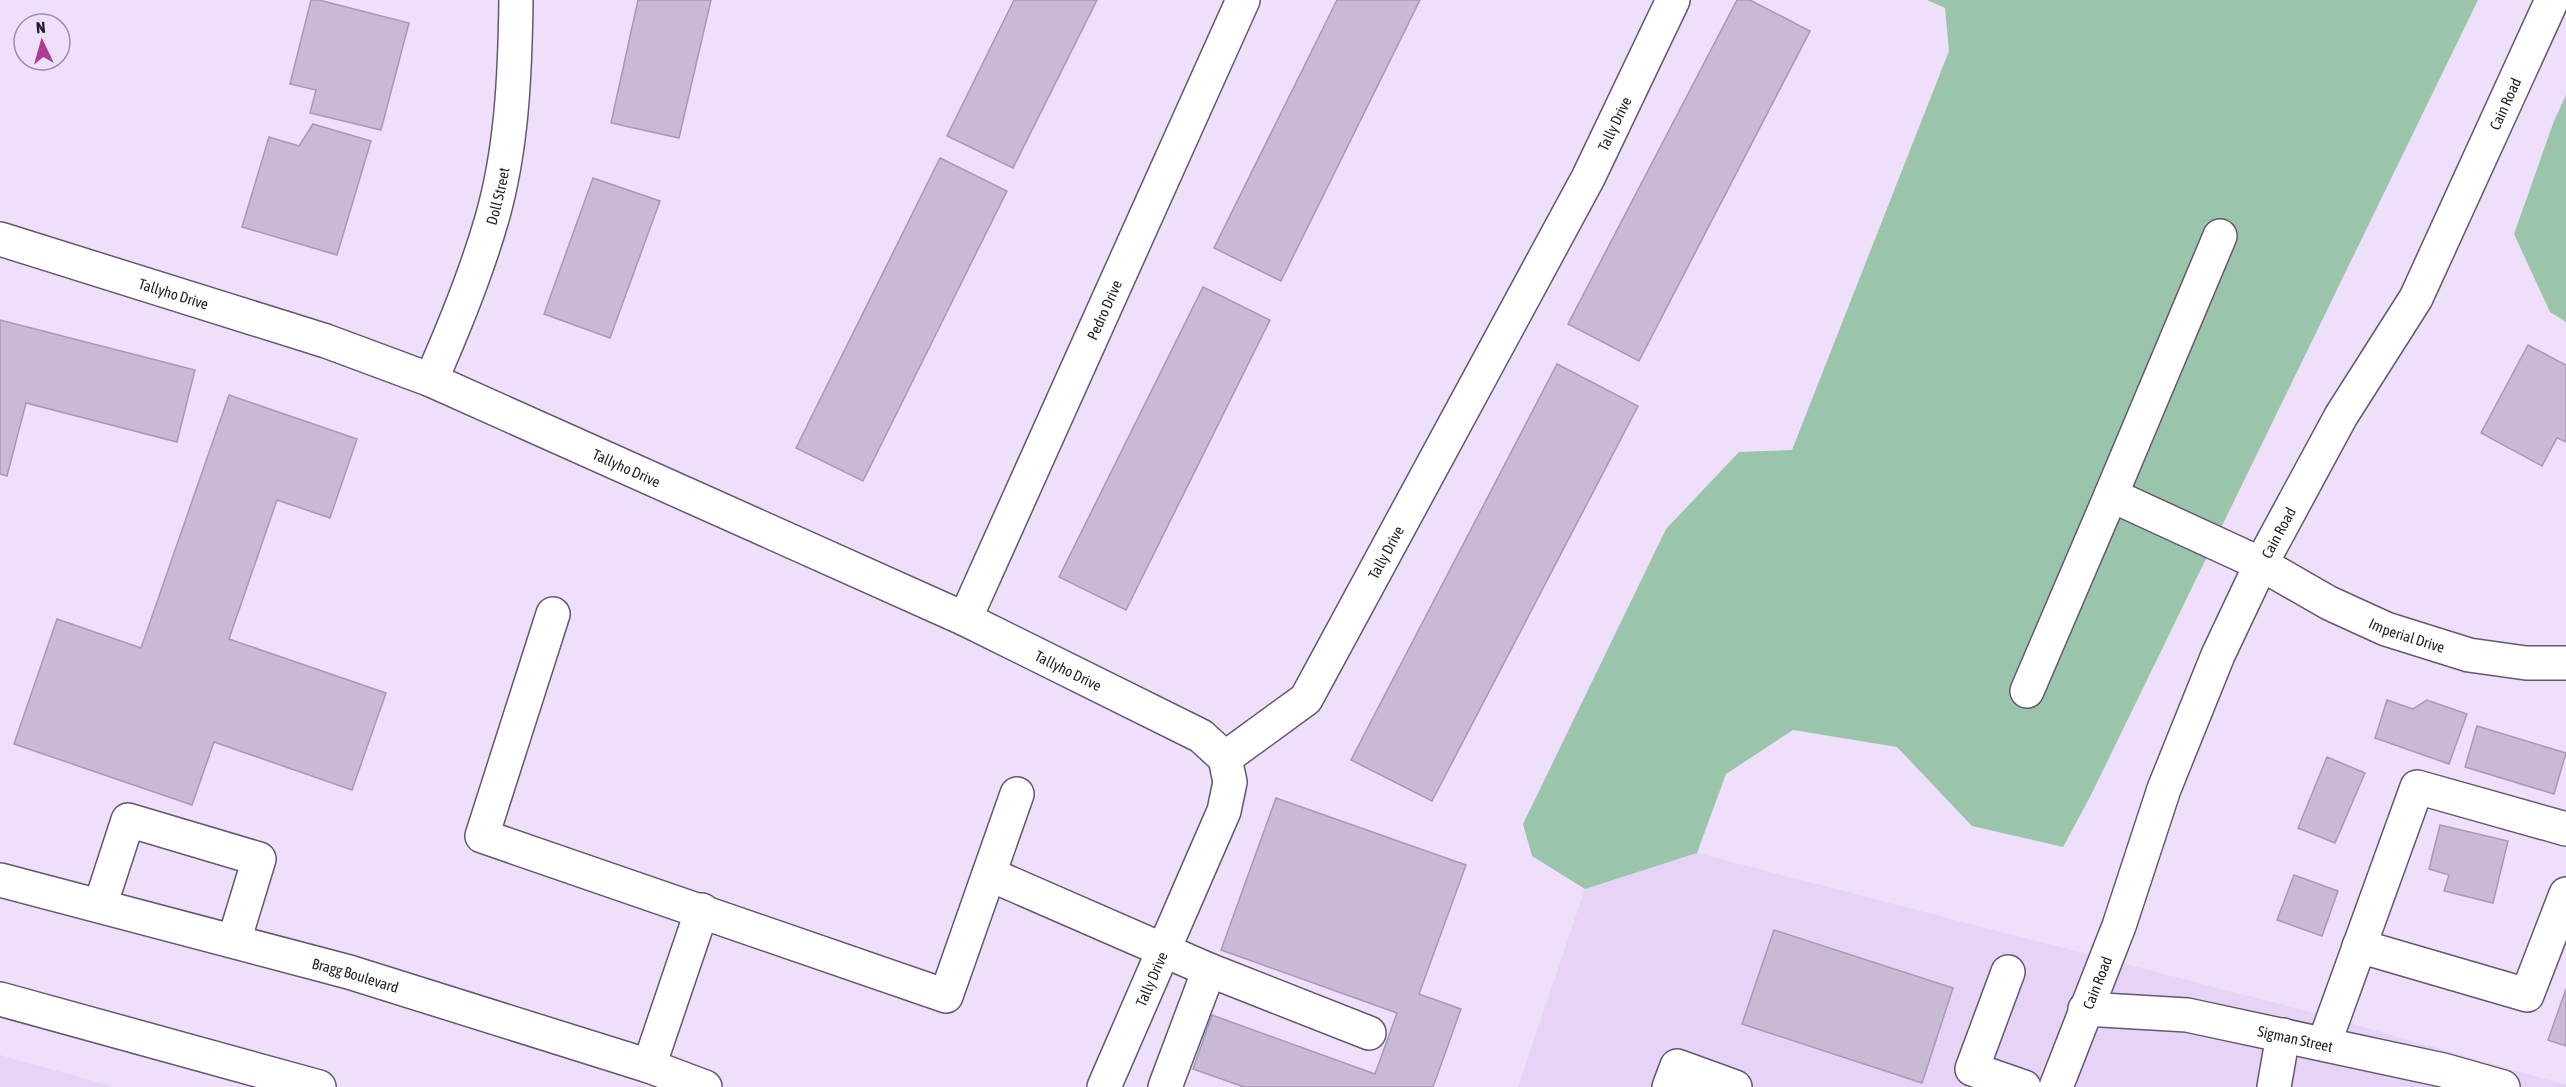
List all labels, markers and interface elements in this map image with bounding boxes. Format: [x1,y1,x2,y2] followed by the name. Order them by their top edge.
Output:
[12,12,72,72] north arrow
[35,18,46,36] text: N
[2486,75,2524,132] street label: Cain Road
[1594,94,1634,153] street label: Tally Drive
[482,166,512,227] street label: Doll Street
[137,274,211,312] street label: Tallyho Drive
[1083,277,1125,342] street label: Pedro Drive
[590,445,663,490] street label: Tallyho Drive
[2257,504,2299,561] street label: Cain Road
[1364,523,1407,582] street label: Tally Drive
[2367,614,2447,655] street label: Imperial Drive
[1032,647,1105,694] street label: Tallyho Drive
[1132,949,1170,1009] street label: Tally Drive
[310,954,401,996] street label: Bragg Boulevard
[2079,954,2115,1012] street label: Cain Road
[2256,1022,2334,1055] street label: Sigman Street

